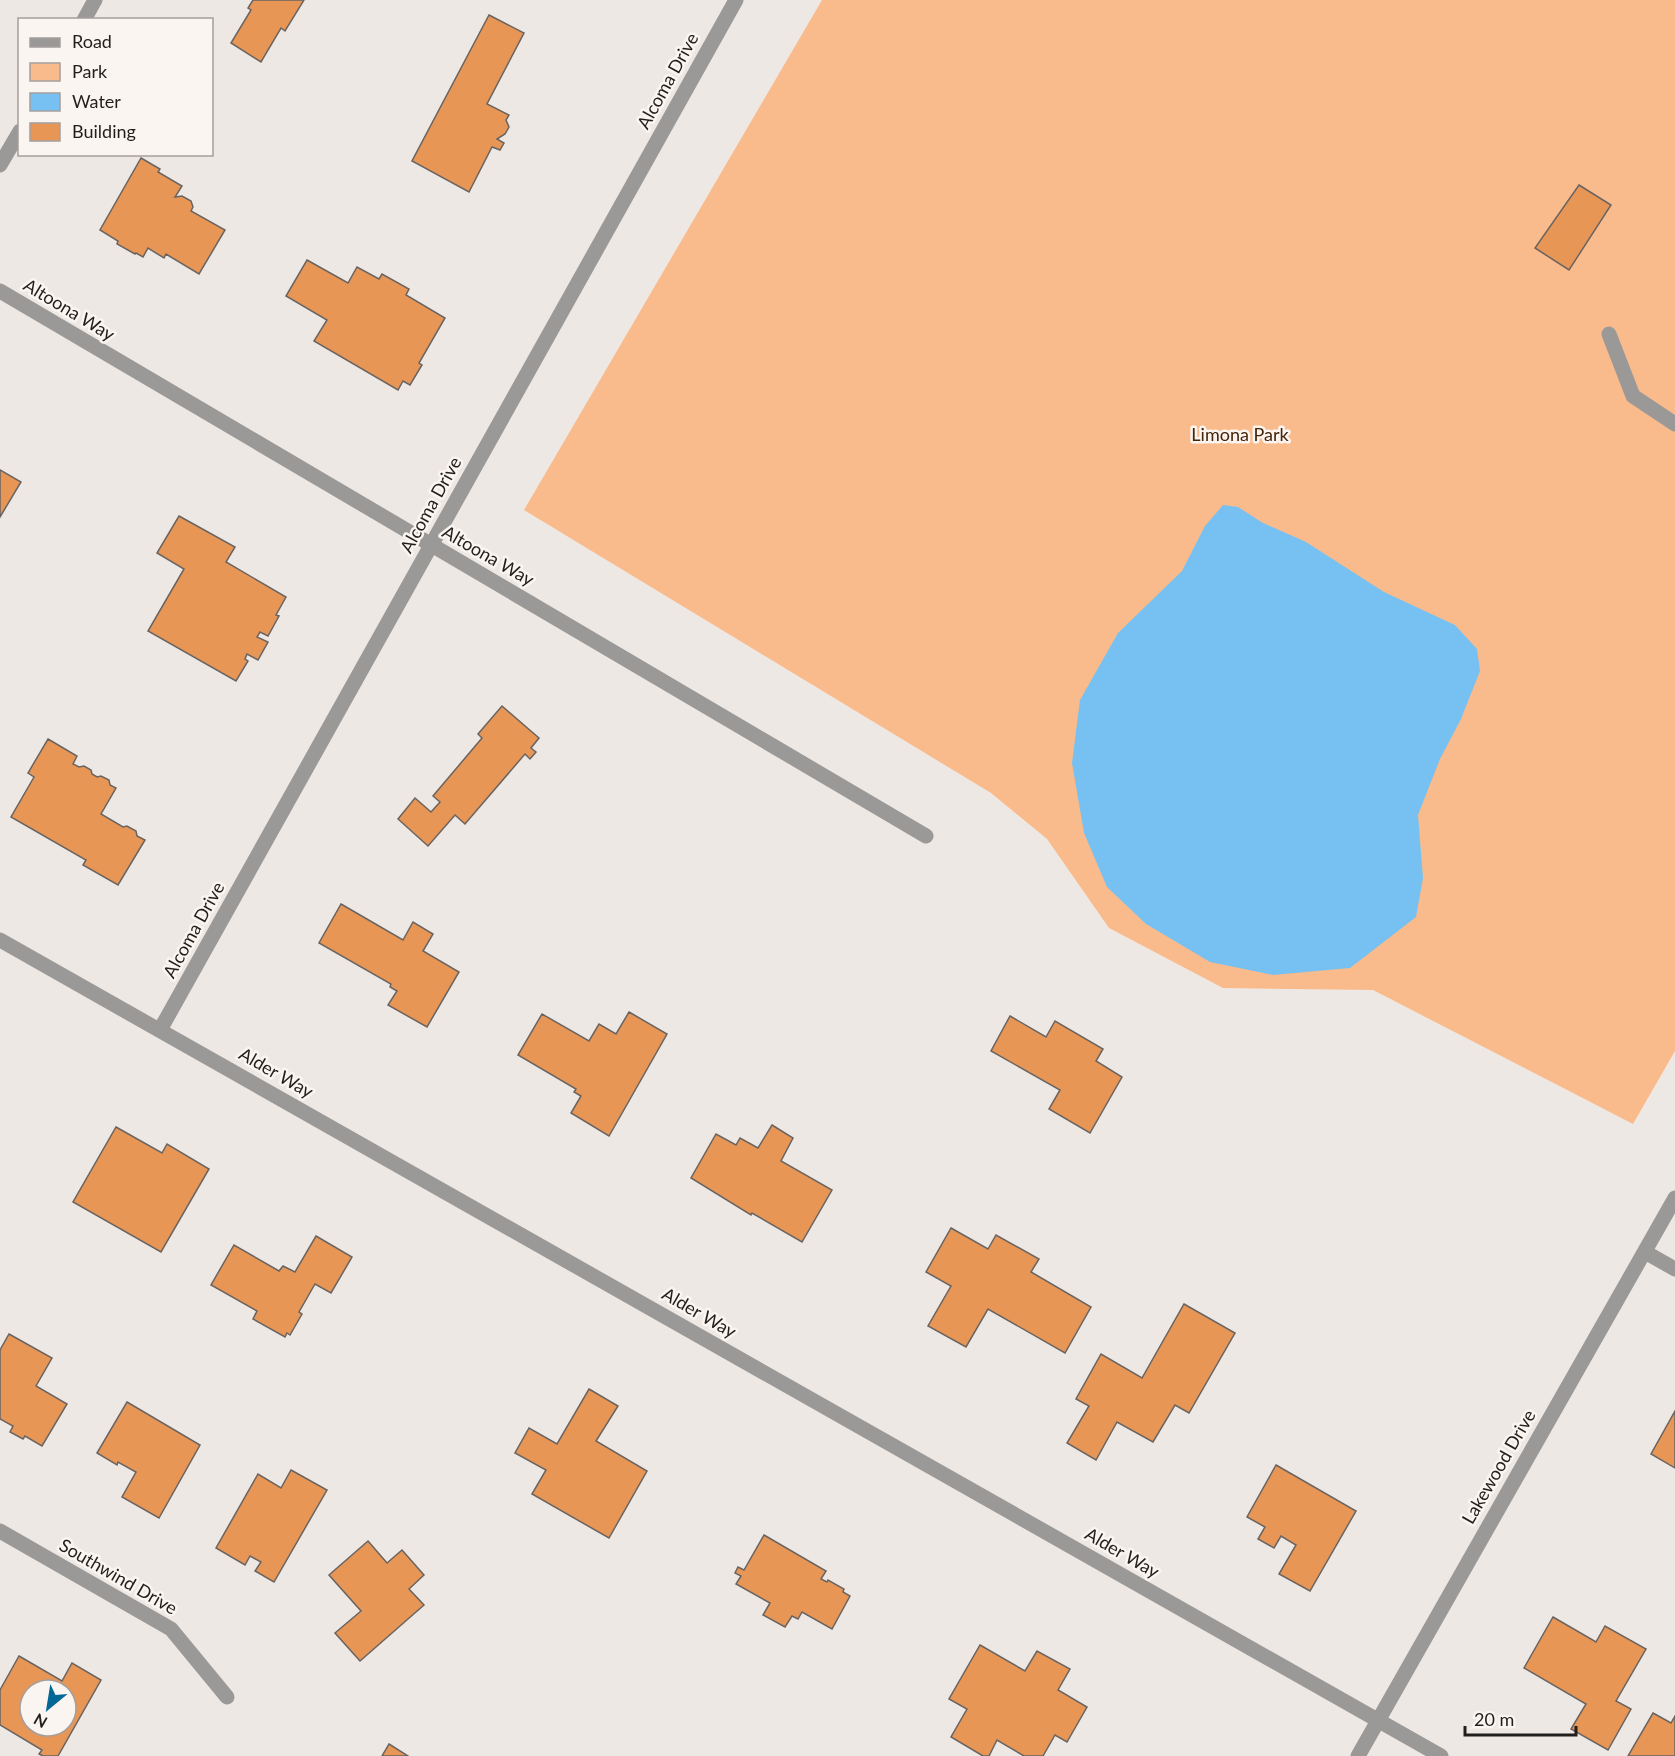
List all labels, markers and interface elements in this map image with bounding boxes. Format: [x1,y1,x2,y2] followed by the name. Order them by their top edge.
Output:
[18,18,213,156] legend
[632,29,703,132] street label: Alcoma Drive
[72,30,112,52] text: Road
[72,60,108,82] text: Park
[72,90,121,112] text: Water
[72,120,136,142] text: Building
[20,273,120,345] street label: Altoona Way
[1191,423,1290,445] park label: Limona Park
[395,453,466,556] street label: Alcoma Drive
[439,520,539,591] street label: Altoona Way
[158,878,229,981] street label: Alcoma Drive
[235,1042,318,1103] street label: Alder Way
[658,1282,741,1343] street label: Alder Way
[1457,1405,1540,1528] street label: Lakewood Drive
[1081,1522,1164,1583] street label: Alder Way
[56,1533,181,1619] street label: Southwind Drive
[18,1678,78,1738] north arrow
[1465,1699,1576,1737] scale bar
[1474,1708,1514,1730] text: 20 m
[30,1710,50,1733] text: N

